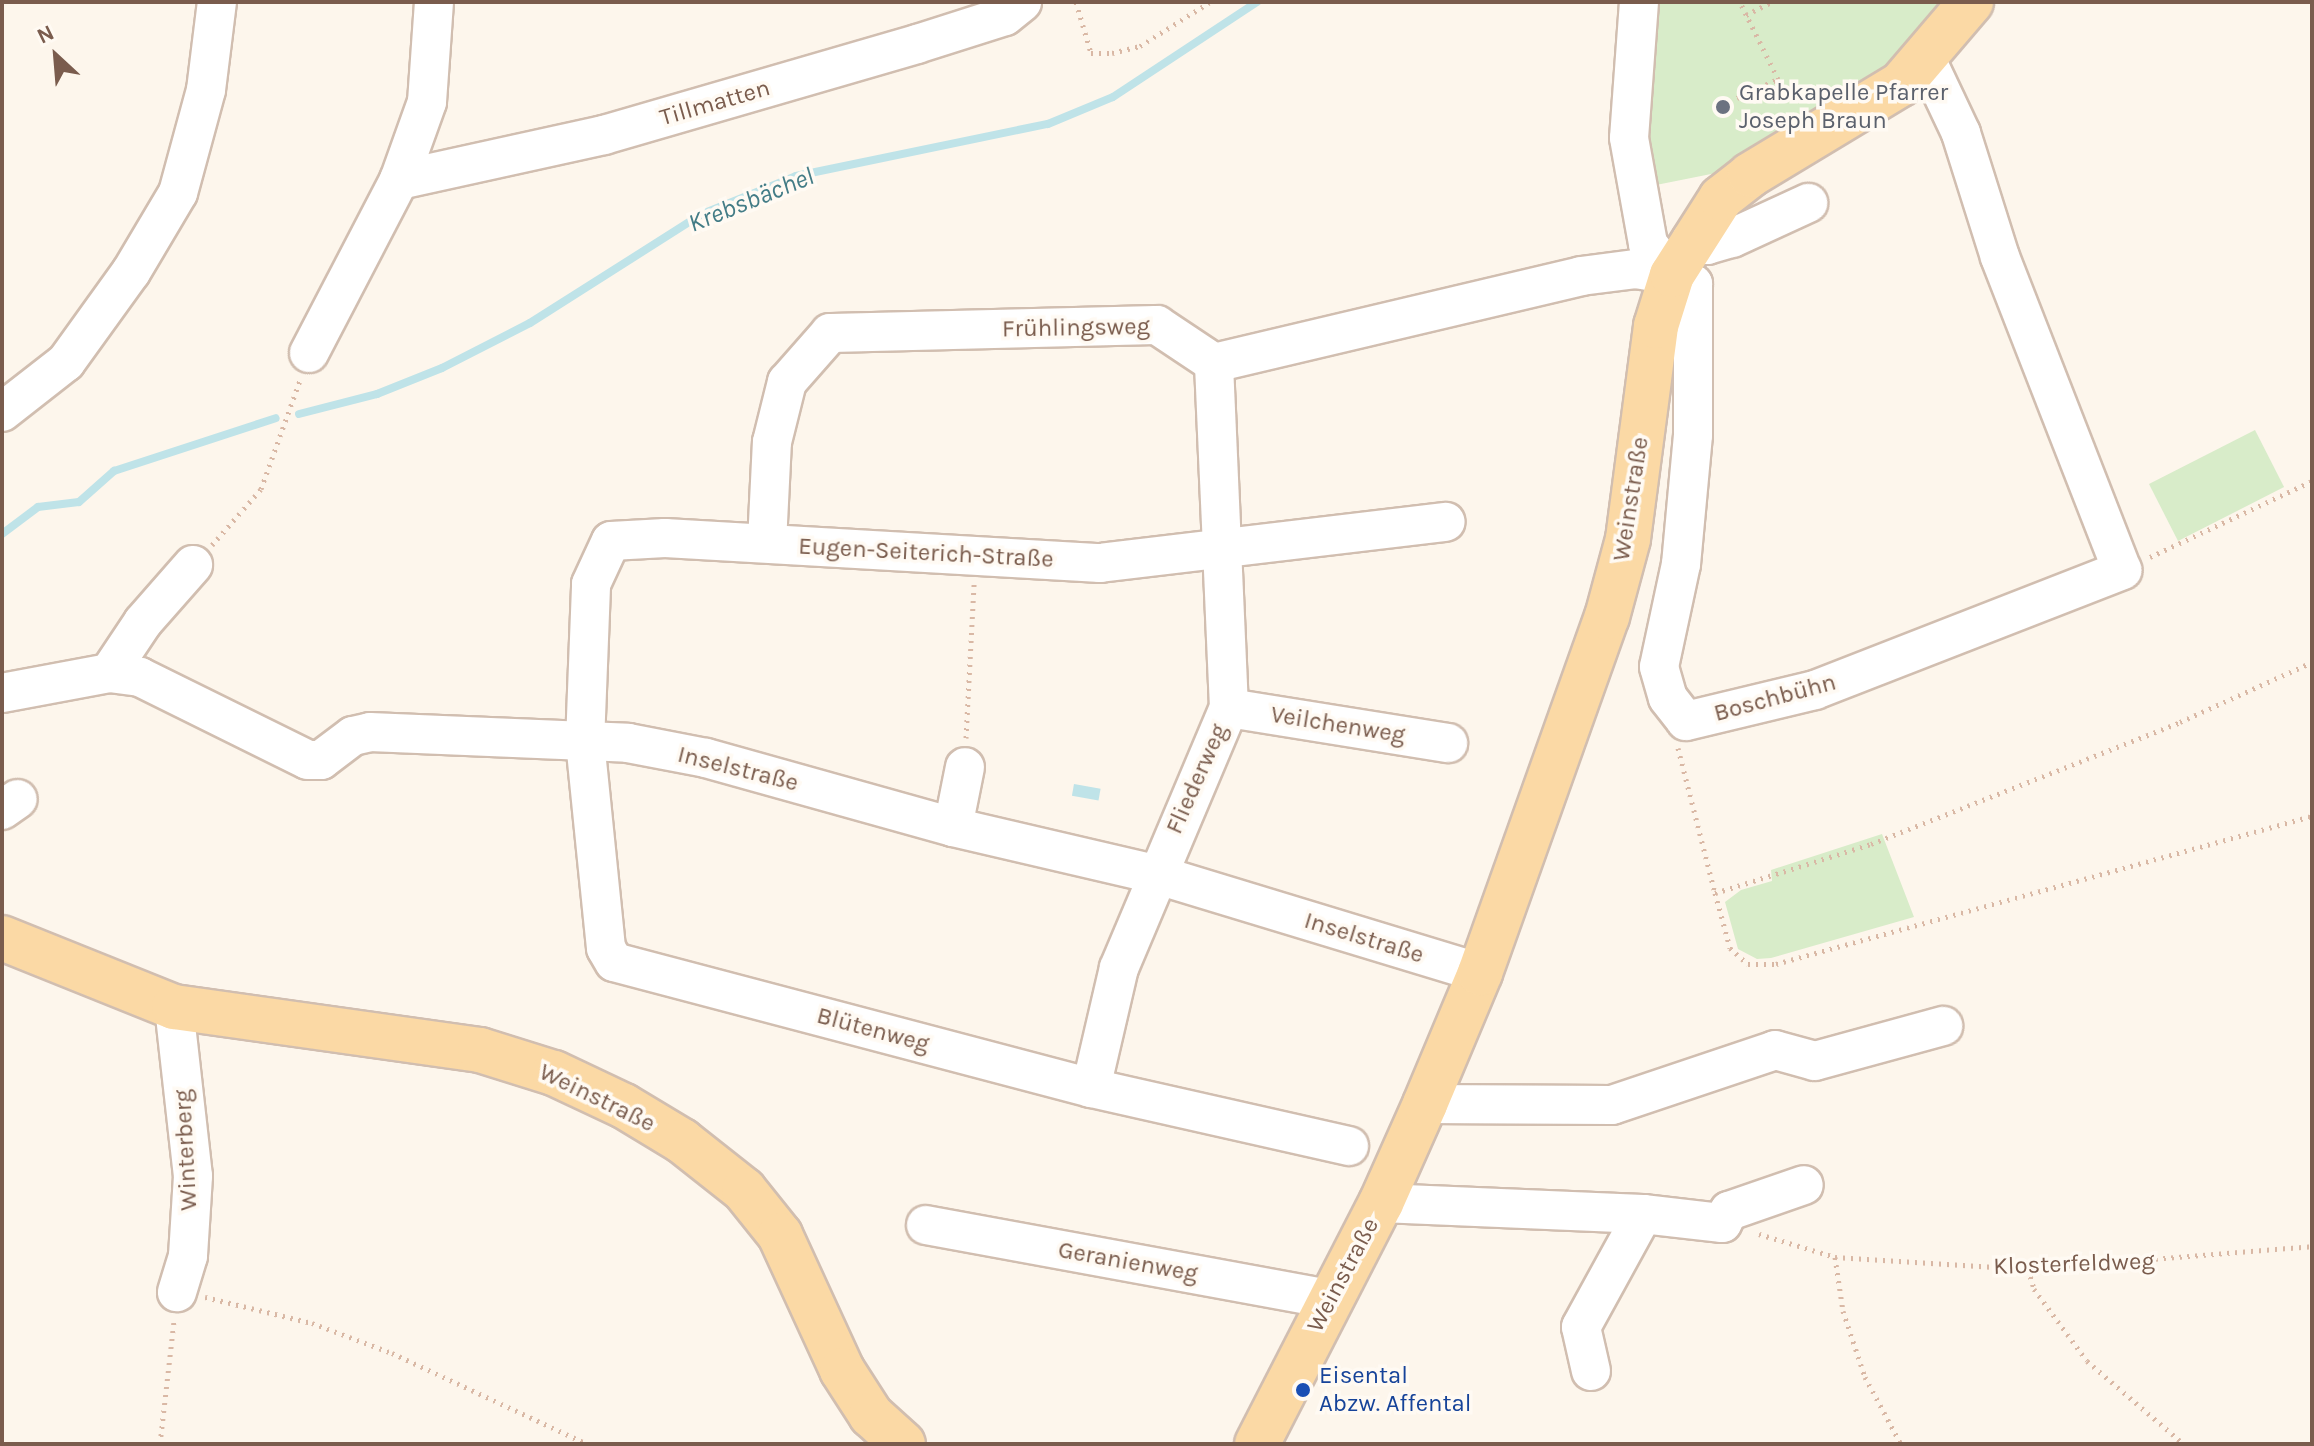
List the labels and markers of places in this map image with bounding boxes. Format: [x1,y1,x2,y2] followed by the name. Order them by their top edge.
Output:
[1739,79,1948,135] place label: Grabkapelle Pfarrer Joseph Braun
[1714,98,1732,116] marker: Grabkapelle Pfarrer Joseph Braun
[1319,1362,1471,1418] place label: Eisental Abzw. Affental
[1294,1381,1312,1399] marker: Eisental Abzw. Affental

